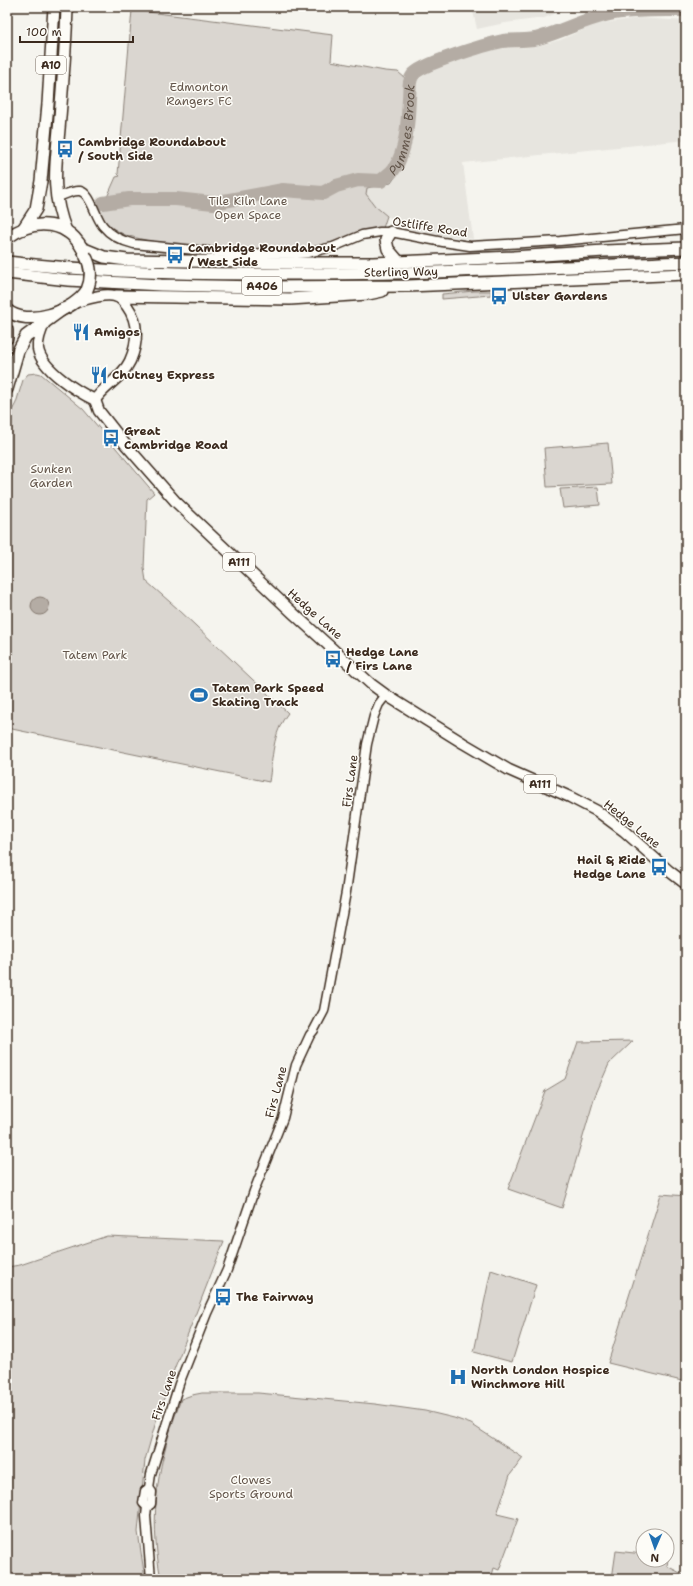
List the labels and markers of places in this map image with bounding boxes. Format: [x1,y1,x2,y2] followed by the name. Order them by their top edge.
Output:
[78,134,226,164] place label: Cambridge Roundabout / South Side
[55,139,75,159] bus stop icon: Cambridge Roundabout / South Side
[188,240,336,270] place label: Cambridge Roundabout / West Side
[165,245,185,265] bus stop icon: Cambridge Roundabout / West Side
[489,286,509,306] bus stop icon: Ulster Gardens
[512,288,608,304] place label: Ulster Gardens
[71,322,91,342] restaurant icon: Amigos
[94,324,140,340] place label: Amigos
[89,365,109,385] restaurant icon: Chutney Express
[112,367,215,383] place label: Chutney Express
[124,423,228,453] place label: Great Cambridge Road
[101,428,121,448] bus stop icon: Great Cambridge Road
[346,644,419,674] place label: Hedge Lane / Firs Lane
[323,649,343,669] bus stop icon: Hedge Lane / Firs Lane
[212,680,324,710] place label: Tatem Park Speed Skating Track
[189,685,209,705] sports icon: Tatem Park Speed Skating Track
[573,852,646,882] place label: Hail & Ride Hedge Lane
[649,857,669,877] bus stop icon: Hail & Ride Hedge Lane
[213,1287,233,1307] bus stop icon: The Fairway
[236,1289,314,1305] place label: The Fairway
[471,1362,610,1392] place label: North London Hospice Winchmore Hill
[448,1367,468,1387] hospital icon: North London Hospice Winchmore Hill

